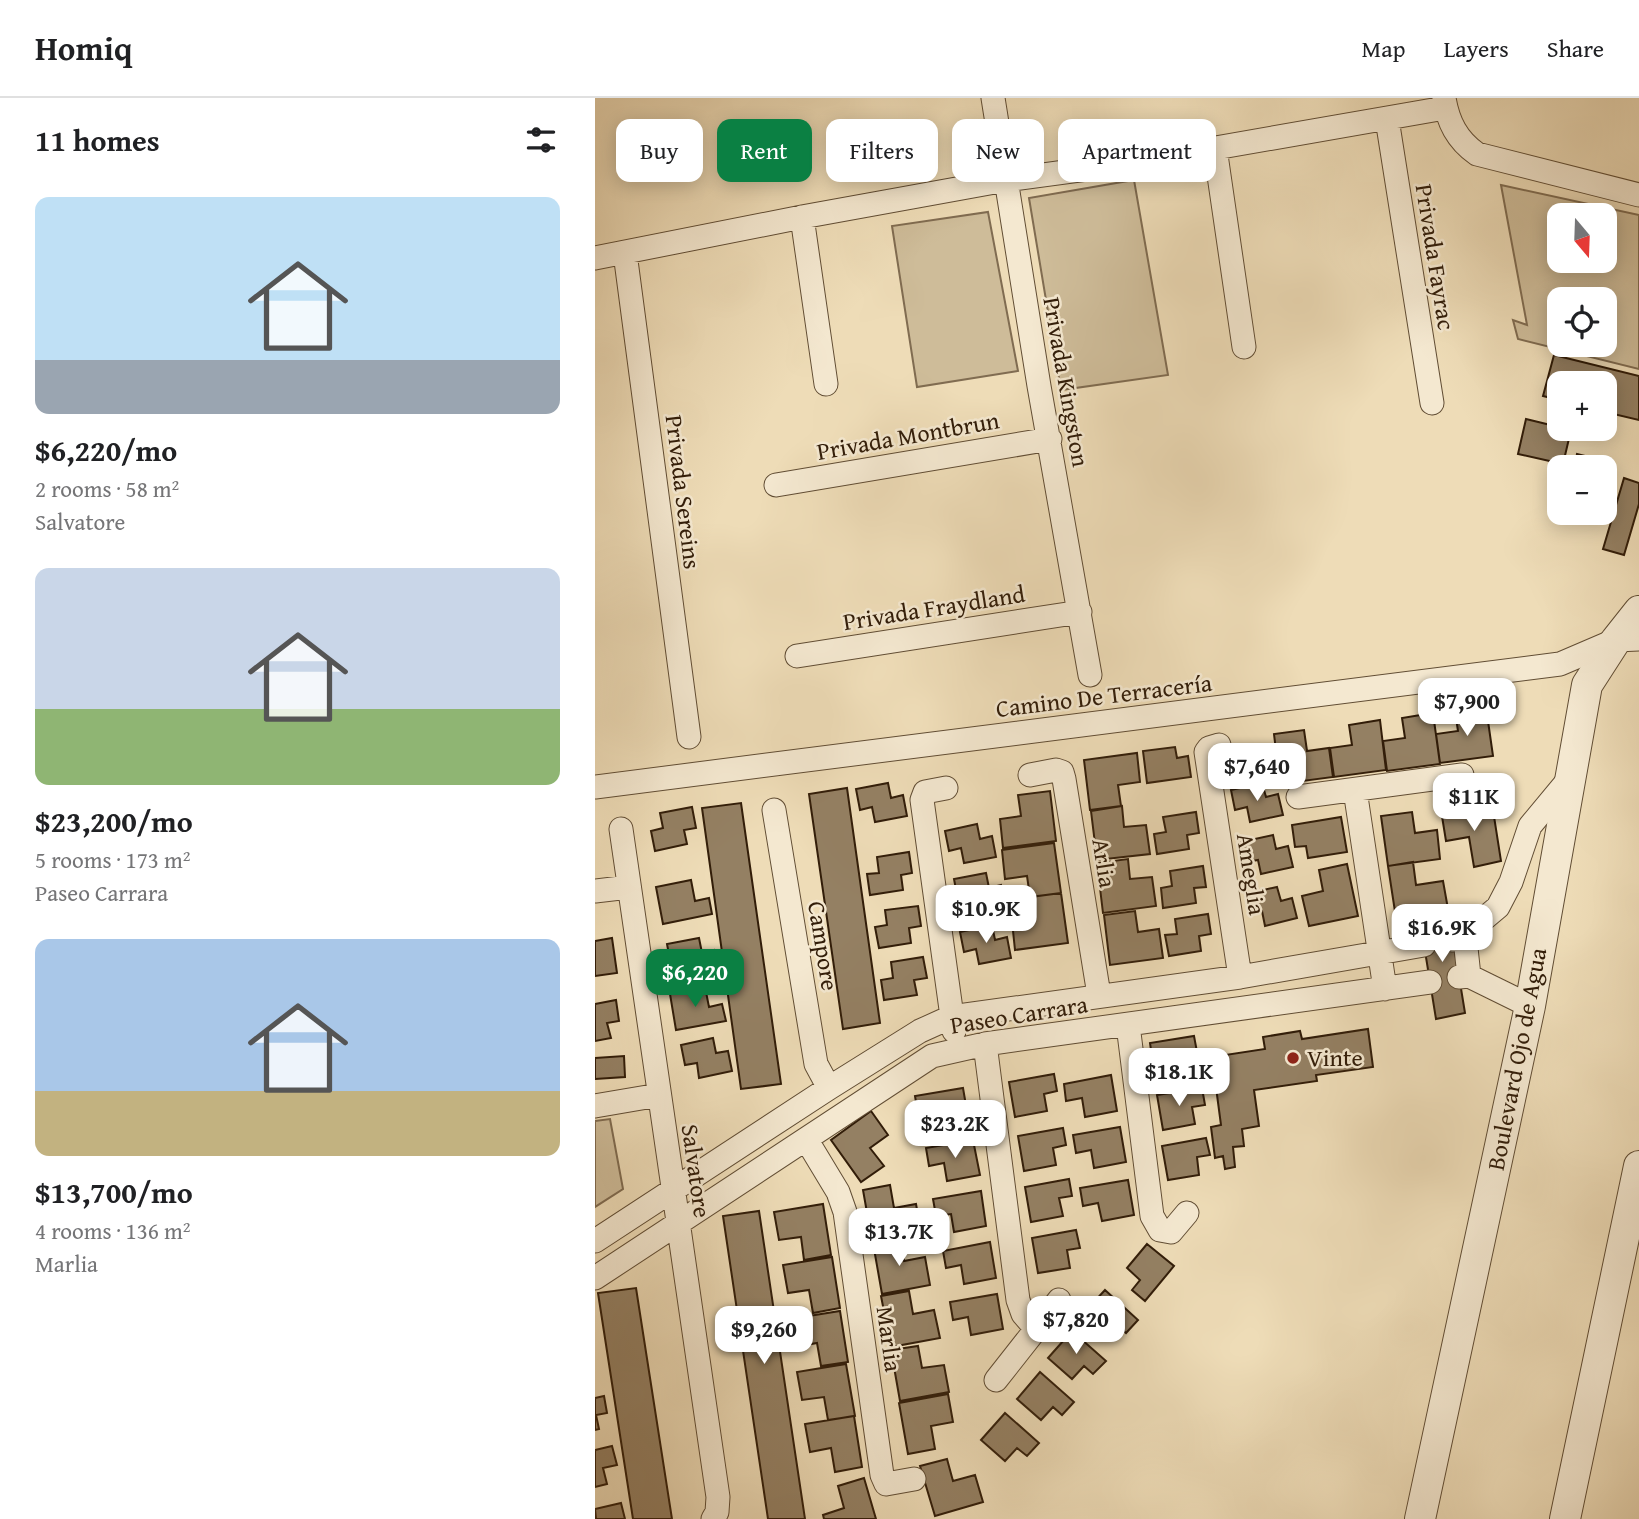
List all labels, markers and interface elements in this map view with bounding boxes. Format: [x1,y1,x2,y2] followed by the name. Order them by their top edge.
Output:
[35,24,132,72] text: Homiq
[1362,31,1405,66] text: Map
[1443,31,1509,66] text: Layers
[1547,31,1604,66] text: Share
[35,118,160,162] text: 11 homes
[616,119,703,182] chip: Buy
[717,119,812,182] chip: Rent
[826,119,938,182] chip: Filters
[952,119,1044,182] chip: New
[1058,119,1216,182] chip: Apartment
[522,121,560,159] icon: filters
[1407,181,1464,333] street label: Privada Fayrac
[1547,203,1617,273] north arrow
[1547,203,1617,525] map controls
[235,243,361,369] icon: home
[1547,287,1617,357] button: locate
[1034,294,1099,470] street label: Privada Kingston
[1547,371,1617,441] button: +
[814,402,1002,469] street label: Privada Montbrun
[657,413,710,571] street label: Privada Sereins
[35,428,177,472] text: $6,220/mo
[1547,455,1617,525] button: −
[35,472,179,505] text: 2 rooms · 58 m²
[35,505,125,538] text: Salvatore
[841,576,1028,639] street label: Privada Fraydland
[235,614,361,740] icon: home
[994,665,1215,726] street label: Camino De Terracería
[1410,678,1524,738] pin: $7,900
[1434,684,1500,717] text: $7,900
[1200,744,1314,803] pin: $7,640
[1224,749,1290,782] text: $7,640
[1433,774,1515,833] pin: $11K
[1449,779,1499,812] text: $11K
[35,799,193,843] text: $23,200/mo
[1228,831,1275,918] street label: Ameglia
[1083,836,1126,891] street label: Arlia
[35,843,190,876] text: 5 rooms · 173 m²
[35,876,168,909] text: Paseo Carrara
[929,886,1043,945] pin: $10.9K
[952,891,1020,924] text: $10.9K
[799,899,848,993] street label: Campore
[1385,904,1499,964] pin: $16.9K
[1408,910,1476,943] text: $16.9K
[1478,944,1555,1173] street label: Boulevard Ojo de Agua
[638,950,752,1009] pin: $6,220
[662,955,728,988] text: $6,220
[235,985,361,1111] icon: home
[948,986,1091,1043] street label: Paseo Carrara
[1307,1040,1363,1075] place label: Vinte
[1122,1048,1236,1108] pin: $18.1K
[1285,1050,1301,1066] marker: Vinte
[1145,1054,1213,1087] text: $18.1K
[898,1100,1012,1160] pin: $23.2K
[921,1106,989,1139] text: $23.2K
[673,1122,720,1220] street label: Salvatore
[35,1170,193,1214] text: $13,700/mo
[842,1208,956,1268] pin: $13.7K
[35,1214,190,1247] text: 4 rooms · 136 m²
[865,1214,933,1247] text: $13.7K
[35,1247,98,1280] text: Marlia
[1019,1296,1133,1356] pin: $7,820
[1043,1302,1109,1335] text: $7,820
[868,1304,911,1375] street label: Marlia
[707,1306,821,1366] pin: $9,260
[731,1312,797,1345] text: $9,260

